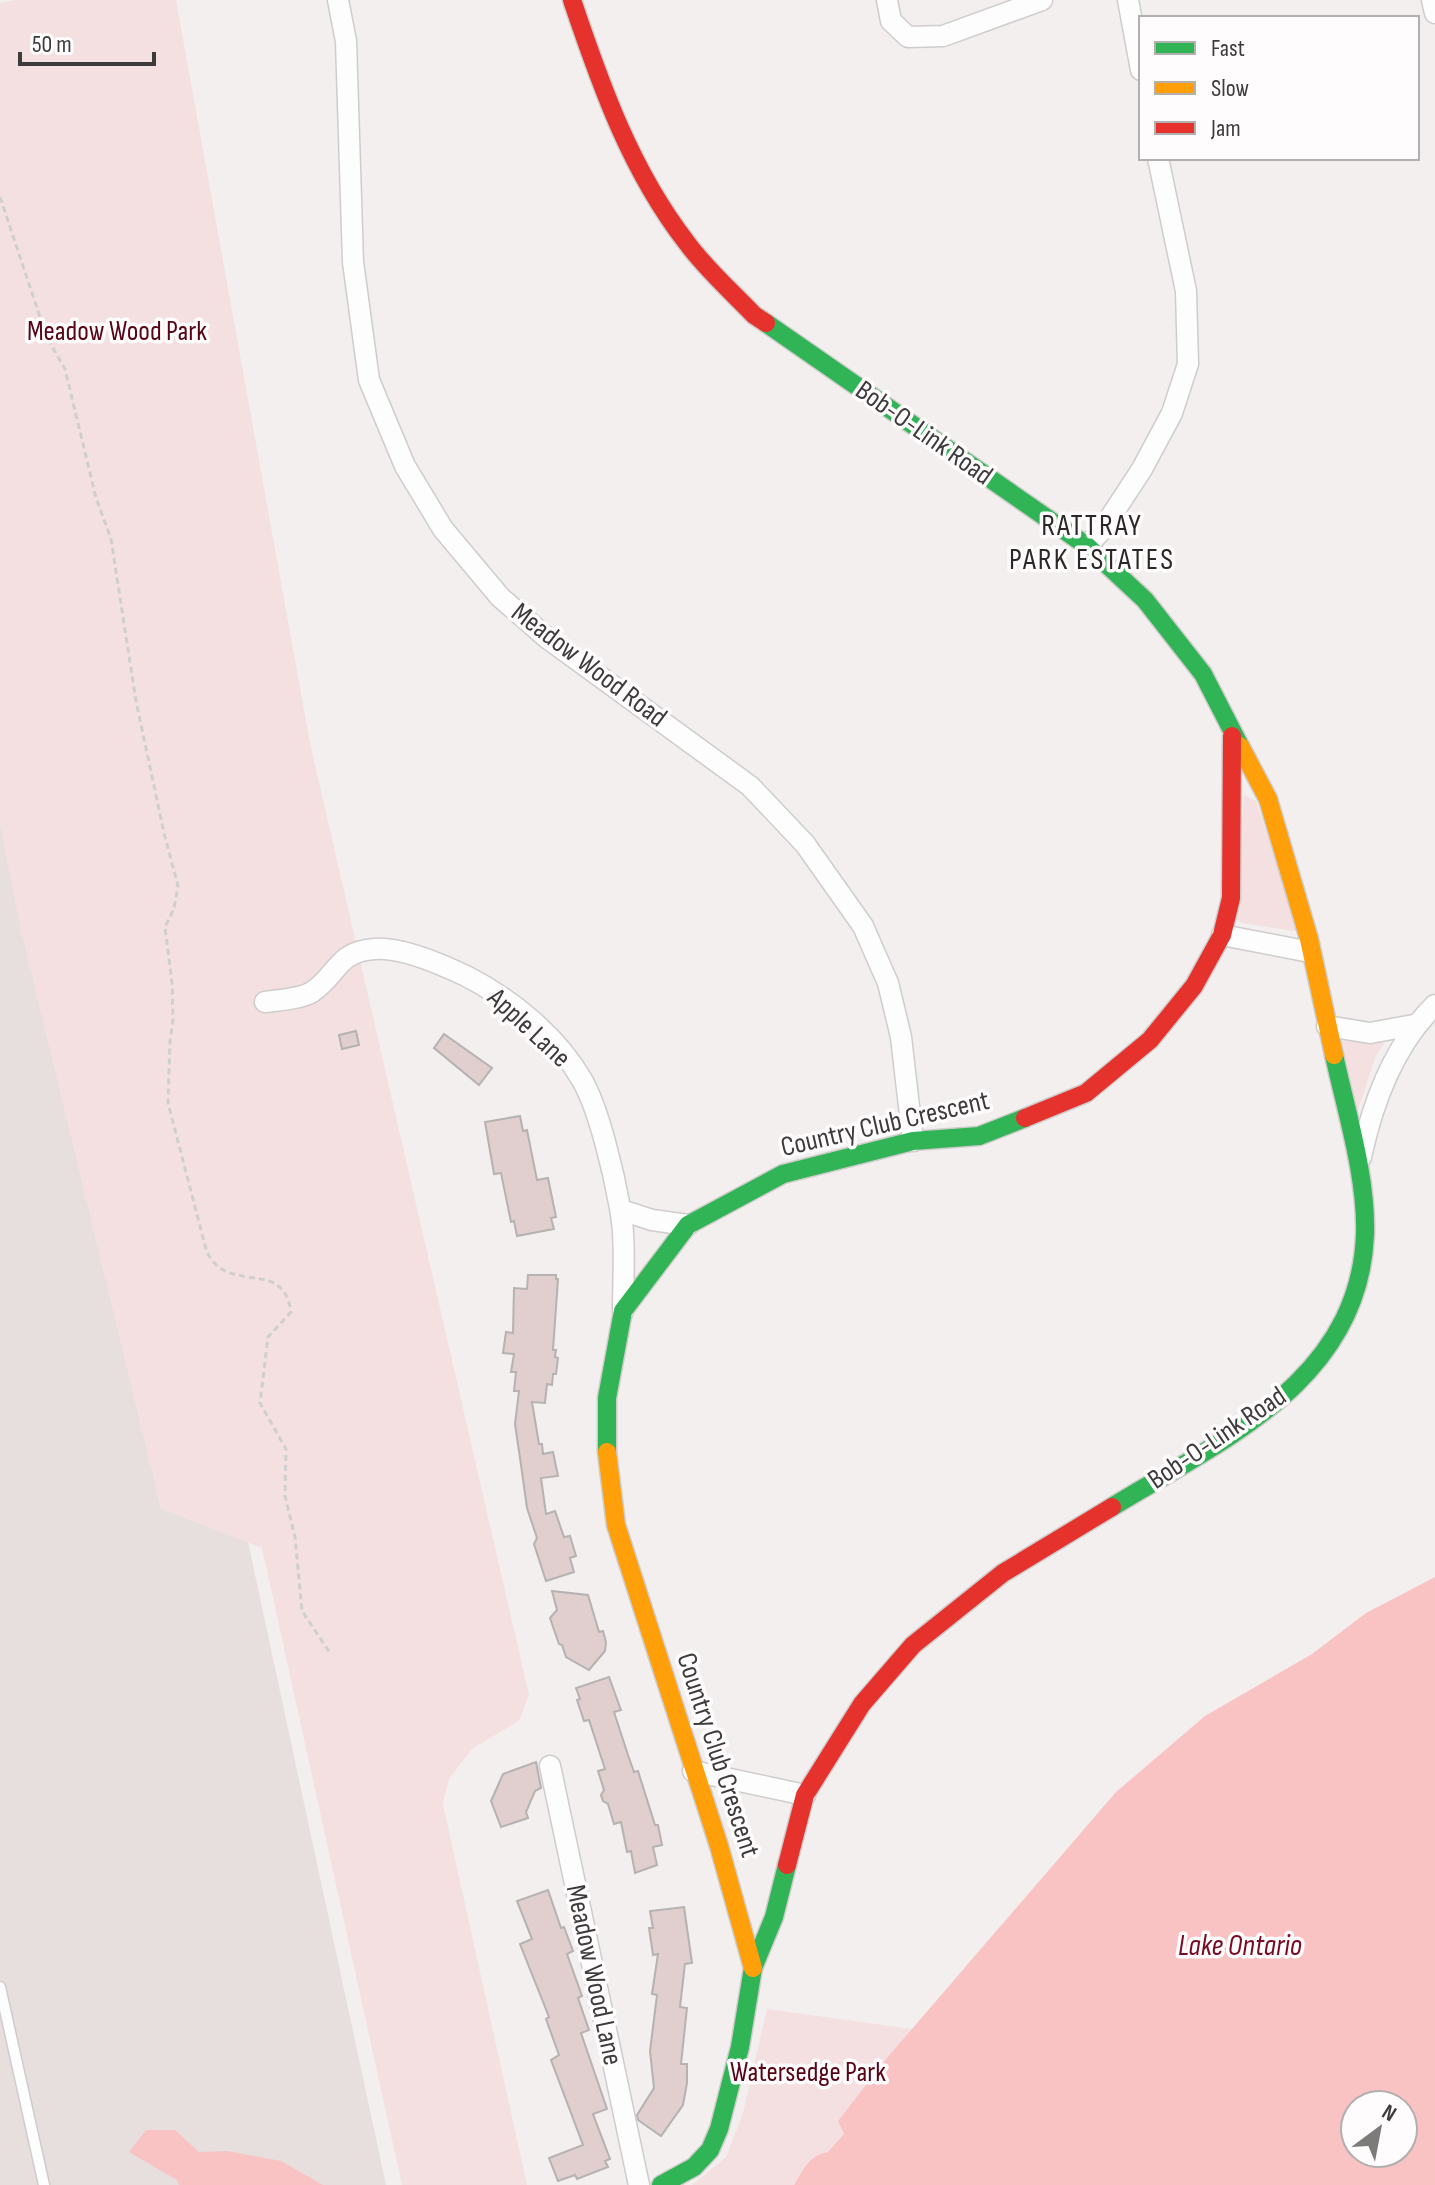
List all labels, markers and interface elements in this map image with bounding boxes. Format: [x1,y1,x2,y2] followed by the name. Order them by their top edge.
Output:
[20,16,154,66] scale bar
[1139,16,1419,160] legend
[32,30,72,59] text: 50 m
[1211,34,1245,63] text: Fast
[1211,74,1249,103] text: Slow
[1210,114,1241,143] text: Jam
[27,315,207,348] park label: Meadow Wood Park
[849,374,999,492] street label: Bob-O-Link Road
[1009,508,1175,578] district label: RATTRAY PARK ESTATES
[505,596,673,734] street label: Meadow Wood Road
[480,981,577,1075] street label: Apple Lane
[778,1084,992,1164] street label: Country Club Crescent
[1142,1380,1292,1496] street label: Bob-O-Link Road
[669,1649,767,1861] street label: Country Club Crescent
[559,1882,629,2068] street label: Meadow Wood Lane
[1178,1928,1302,1964] water label: Lake Ontario
[730,2056,886,2089] park label: Watersedge Park
[1339,2089,1419,2169] north arrow
[1377,2099,1401,2128] text: N

